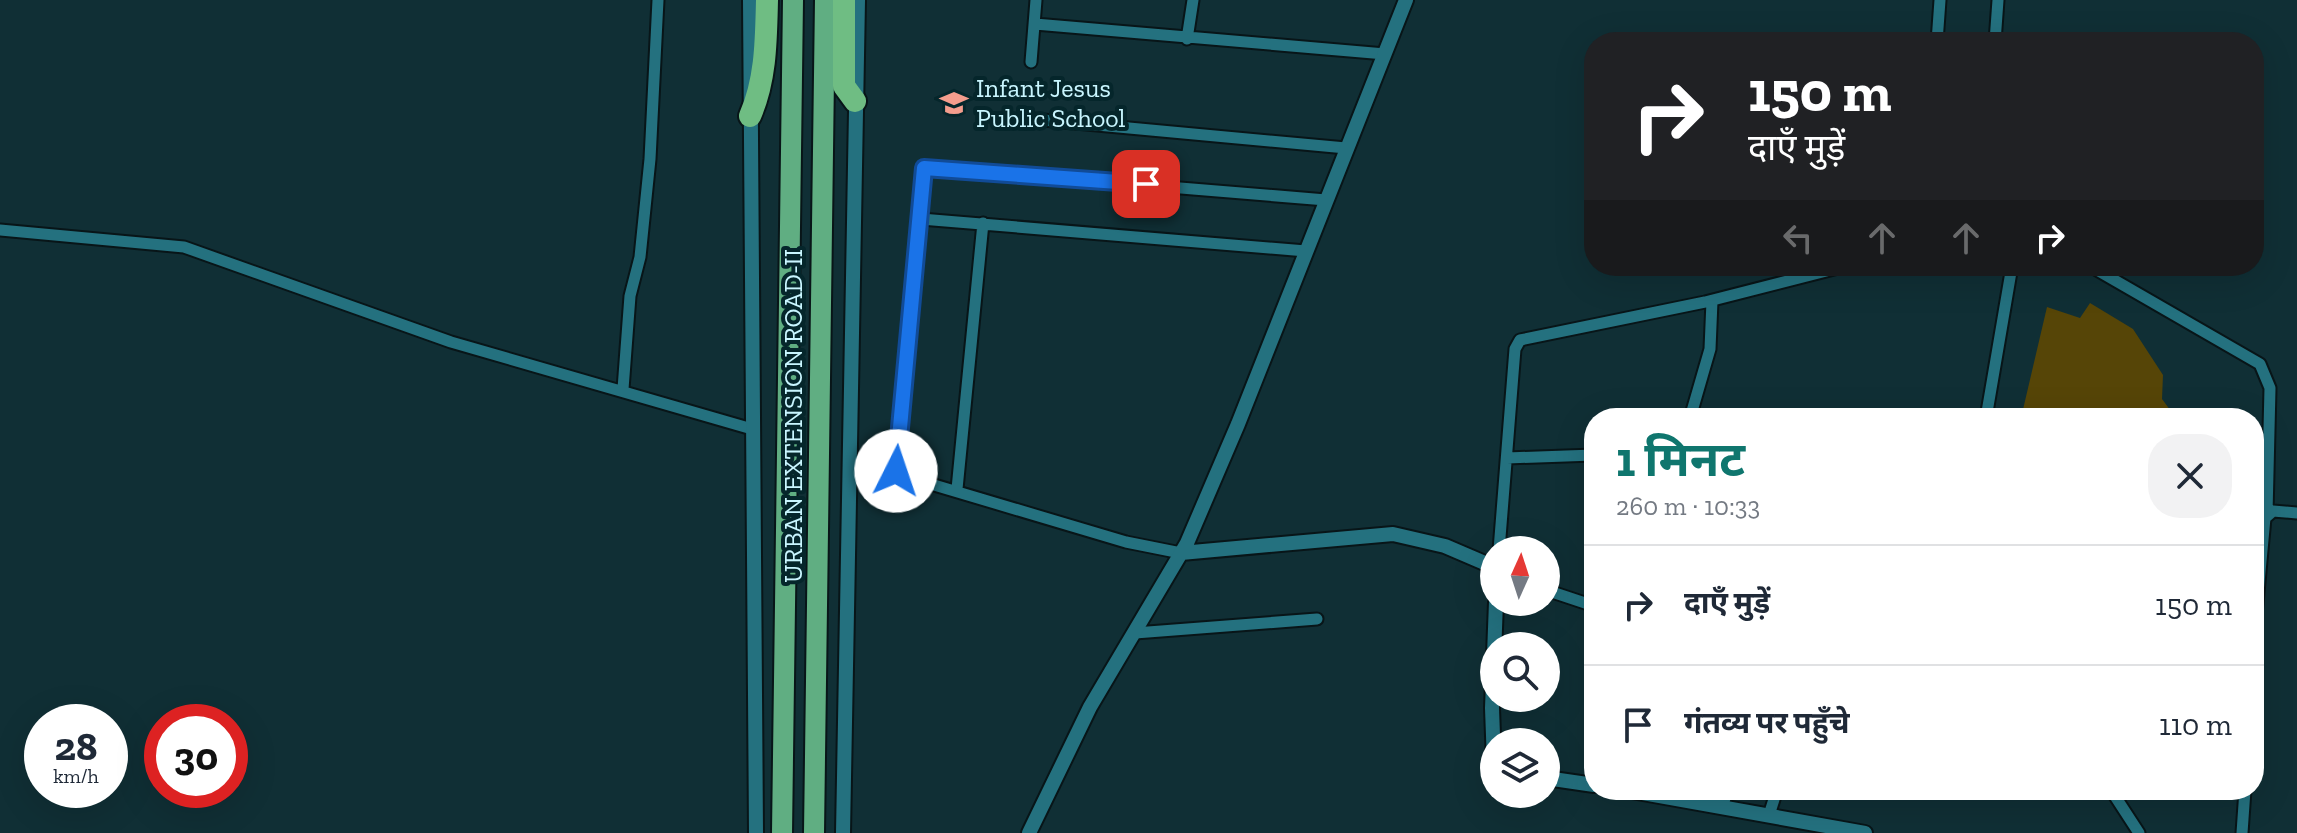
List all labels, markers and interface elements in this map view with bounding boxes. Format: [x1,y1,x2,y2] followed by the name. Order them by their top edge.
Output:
[1748,58,1892,125] text: 150 m
[1616,64,1720,168] icon: right
[976,72,1126,134] place label: Infant Jesus Public School
[939,88,969,118] school or university icon: Infant Jesus Public School
[1748,126,1845,169] text: दाएँ मुड़ें
[1112,150,1180,218] pin
[1124,162,1168,206] icon: arrive
[1776,216,1820,260] icon: left
[1860,216,1904,260] icon: ahead
[1944,216,1988,260] icon: ahead
[2028,216,2072,260] icon: right
[777,249,809,583] street label: URBAN EXTENSION ROAD-II
[854,429,938,513] position arrow
[1616,431,1745,488] text: 1 मिनट
[2148,434,2232,518] button: close
[1616,490,1760,522] text: 260 m · 10:33
[1480,536,1560,616] north arrow
[1480,536,1560,808] map controls
[1616,583,1660,627] icon: right
[1684,585,1770,621] text: दाएँ मुड़ें
[2155,587,2232,623] text: 150 m
[1480,632,1560,712] button: search
[1616,703,1660,747] icon: arrive
[144,704,248,808] speed limit sign: 30
[1684,705,1849,741] text: गंतव्य पर पहुँचे
[2159,707,2232,743] text: 110 m
[54,722,98,770] text: 28
[1480,728,1560,808] button: layers
[53,764,99,788] text: km/h

